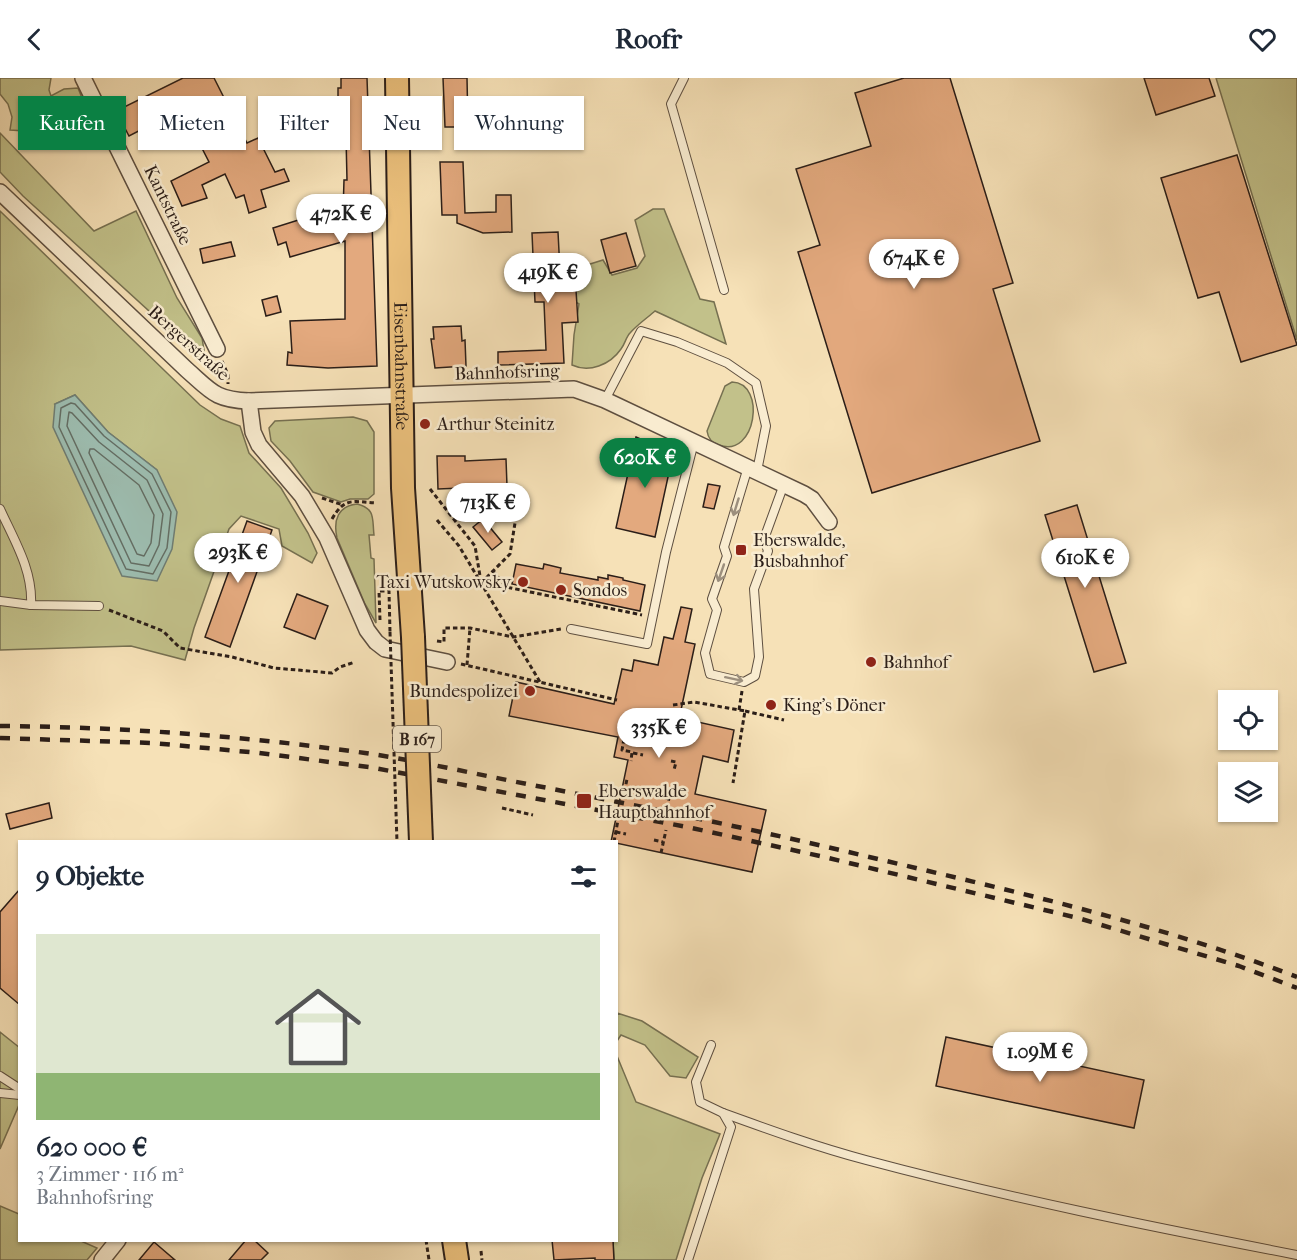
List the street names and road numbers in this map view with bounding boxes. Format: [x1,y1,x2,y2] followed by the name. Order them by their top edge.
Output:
[139,162,196,249] street label: Kantstraße
[144,301,234,385] street label: Bergerstraße
[389,302,412,430] street label: Eisenbahnstraße
[454,360,560,385] street label: Bahnhofsring
[393,726,441,752] road number: B 167

